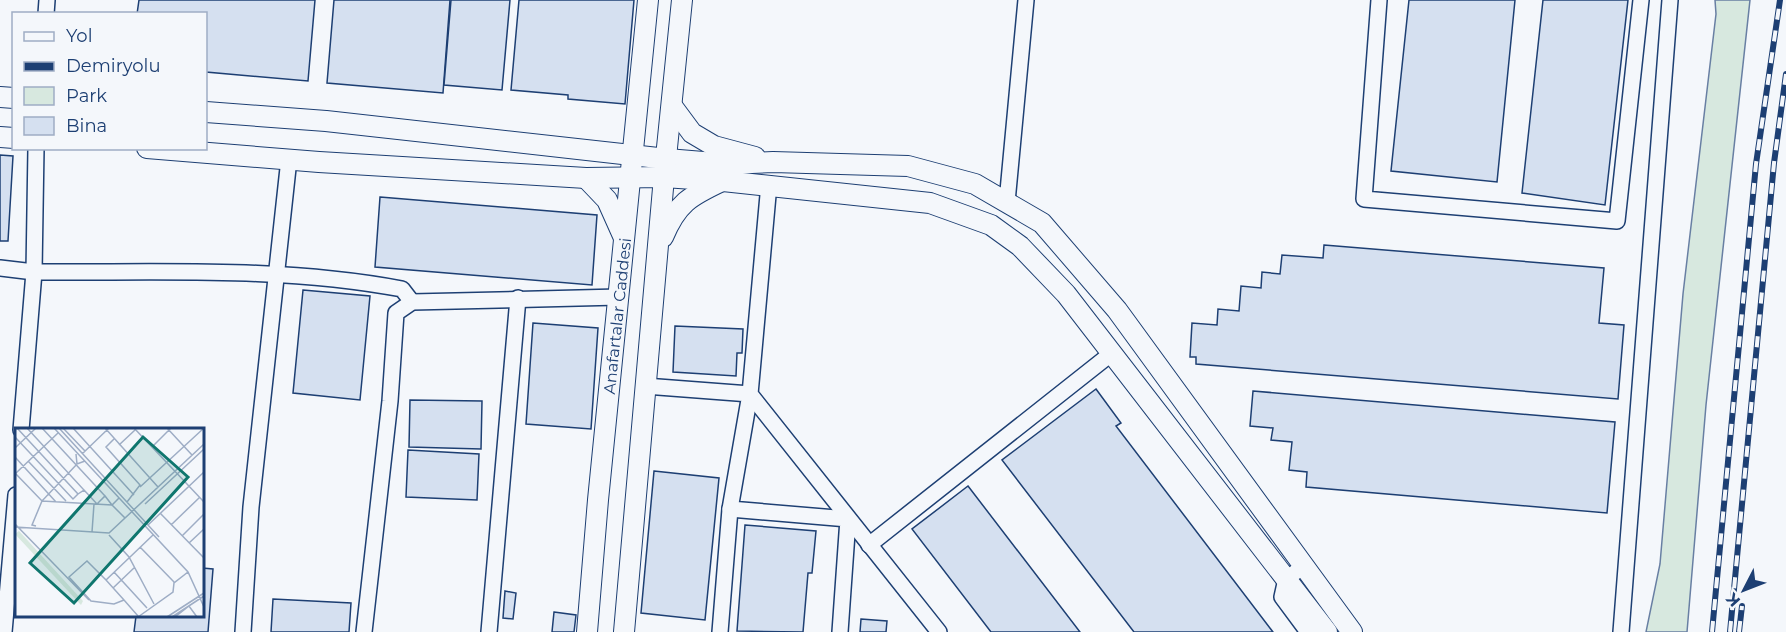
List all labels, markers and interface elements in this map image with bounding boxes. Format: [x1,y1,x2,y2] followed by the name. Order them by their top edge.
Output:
[12,12,207,150] legend
[66,25,92,47] text: Yol
[66,55,161,77] text: Demiryolu
[66,85,107,107] text: Park
[66,115,107,137] text: Bina
[600,237,635,395] street label: Anafartalar Caddesi
[15,428,204,617] inset map
[1714,560,1774,620] north arrow
[1721,588,1744,610] text: K

